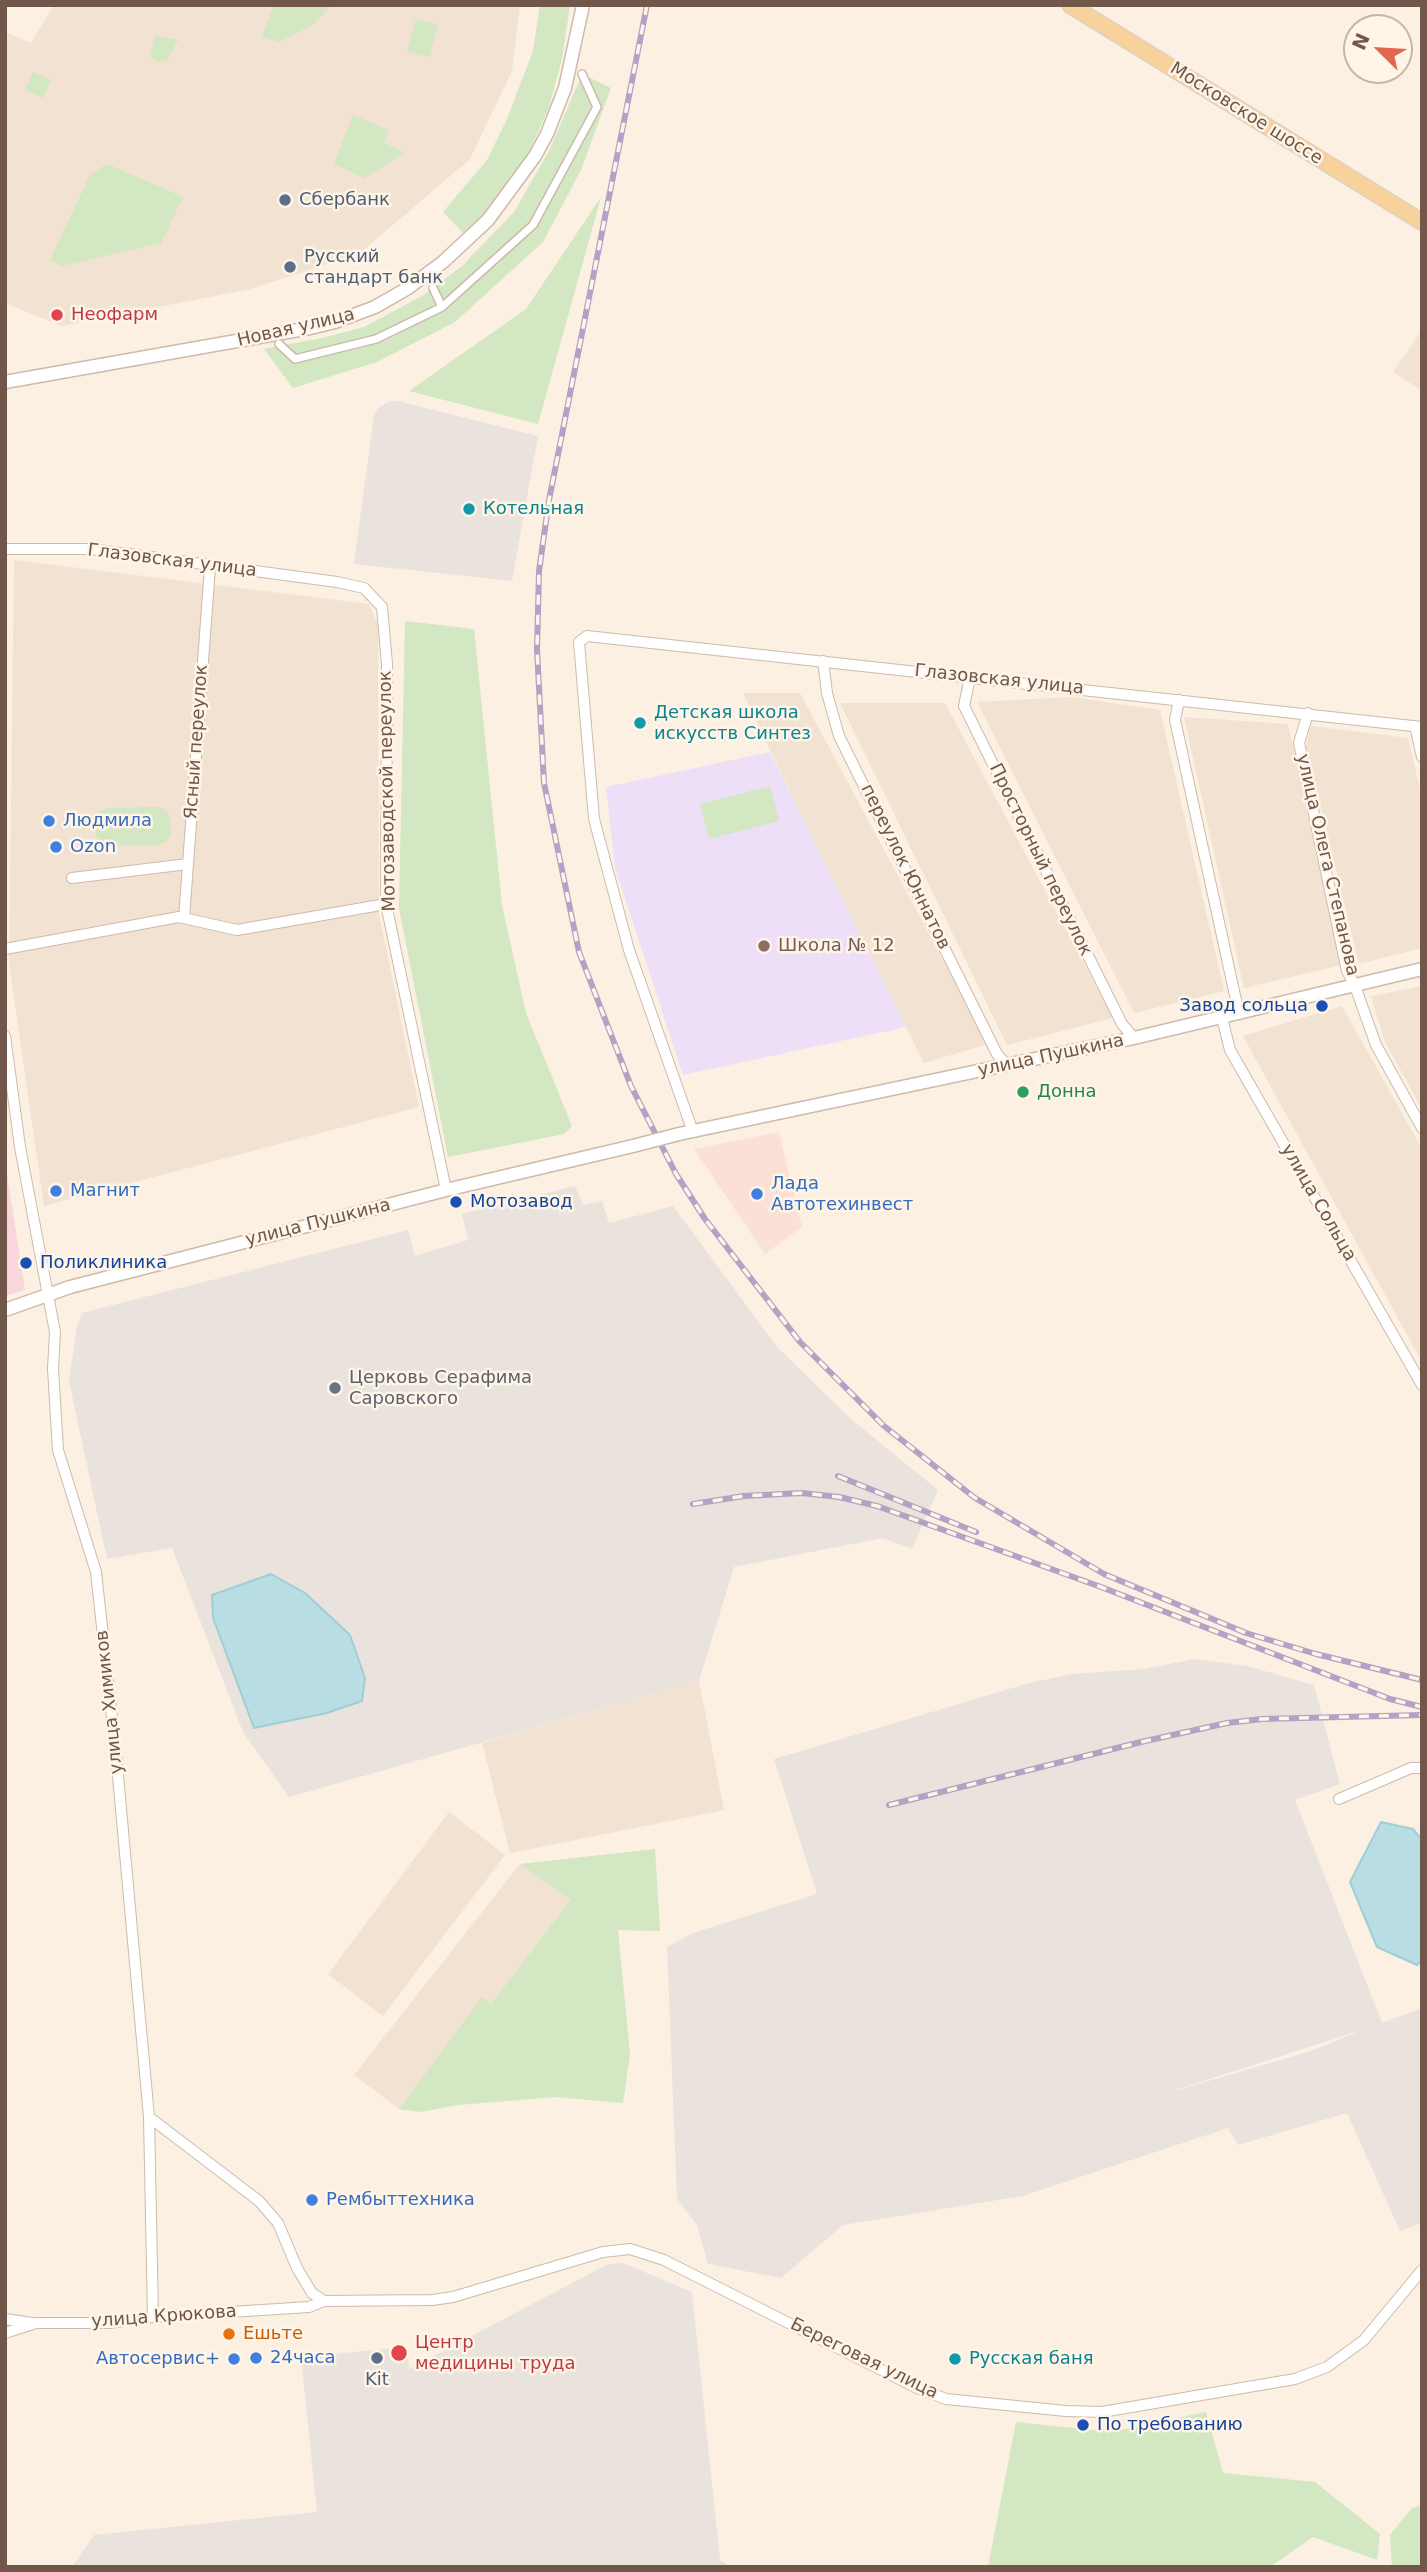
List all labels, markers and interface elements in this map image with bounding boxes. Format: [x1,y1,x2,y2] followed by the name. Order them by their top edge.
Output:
[1343,14,1413,84] north arrow
[1347,30,1374,53] text: N
[1166,58,1326,170] street label: Московское шоссе
[299,189,390,211] place label: Сбербанк
[277,192,293,208] marker: Сбербанк
[304,246,443,288] place label: Русский стандарт банк
[282,259,298,275] marker: Русский стандарт банк
[71,304,158,326] place label: Неофарм
[235,304,357,352] street label: Новая улица
[49,307,65,323] marker: Неофарм
[483,498,584,520] place label: Котельная
[461,501,477,517] marker: Котельная
[86,540,258,582] street label: Глазовская улица
[913,660,1085,700] street label: Глазовская улица
[181,664,213,820] street label: Ясный переулок
[375,670,401,912] street label: Мотозаводской переулок
[654,702,811,744] place label: Детская школа искусств Синтез
[632,715,648,731] marker: Детская школа искусств Синтез
[1291,752,1363,978] street label: улица Олега Степанова
[984,760,1096,960] street label: Просторный переулок
[856,781,954,953] street label: переулок Юннатов
[63,810,152,832] place label: Людмила
[41,813,57,829] marker: Людмила
[70,836,116,858] place label: Ozon
[48,839,64,855] marker: Ozon
[778,935,895,957] place label: Школа № 12
[756,938,772,954] marker: Школа № 12
[1179,995,1308,1017] place label: Завод сольца
[1314,998,1330,1014] marker: Завод сольца
[976,1030,1126,1082] street label: улица Пушкина
[1037,1081,1097,1103] place label: Донна
[1015,1084,1031,1100] marker: Донна
[1276,1141,1360,1265] street label: улица Сольца
[771,1173,913,1216] place label: Лада Автотехинвест
[70,1180,140,1202] place label: Магнит
[48,1183,64,1199] marker: Магнит
[749,1186,765,1202] marker: Лада Автотехинвест
[470,1191,573,1213] place label: Мотозавод
[448,1194,464,1210] marker: Мотозавод
[243,1195,393,1251] street label: улица Пушкина
[40,1252,167,1274] place label: Поликлиника
[18,1255,34,1271] marker: Поликлиника
[349,1367,532,1410] place label: Церковь Серафима Саровского
[327,1380,343,1396] marker: Церковь Серафима Саровского
[92,1629,128,1775] street label: улица Химиков
[326,2189,475,2211] place label: Рембыттехника
[304,2192,320,2208] marker: Рембыттехника
[91,2301,237,2333] street label: улица Крюкова
[787,2314,941,2404] street label: Береговая улица
[243,2323,303,2345] place label: Ешьте
[221,2326,237,2342] marker: Ешьте
[415,2332,575,2374] place label: Центр медицины труда
[389,2343,409,2363] marker: Центр медицины труда
[270,2347,335,2369] place label: 24часа
[96,2348,220,2370] place label: Автосервис+
[969,2348,1093,2370] place label: Русская баня
[248,2350,264,2366] marker: 24часа
[369,2350,385,2366] marker: Kit
[226,2351,242,2367] marker: Автосервис+
[947,2351,963,2367] marker: Русская баня
[365,2369,389,2391] place label: Kit
[1097,2414,1243,2436] place label: По требованию
[1075,2417,1091,2433] marker: По требованию

